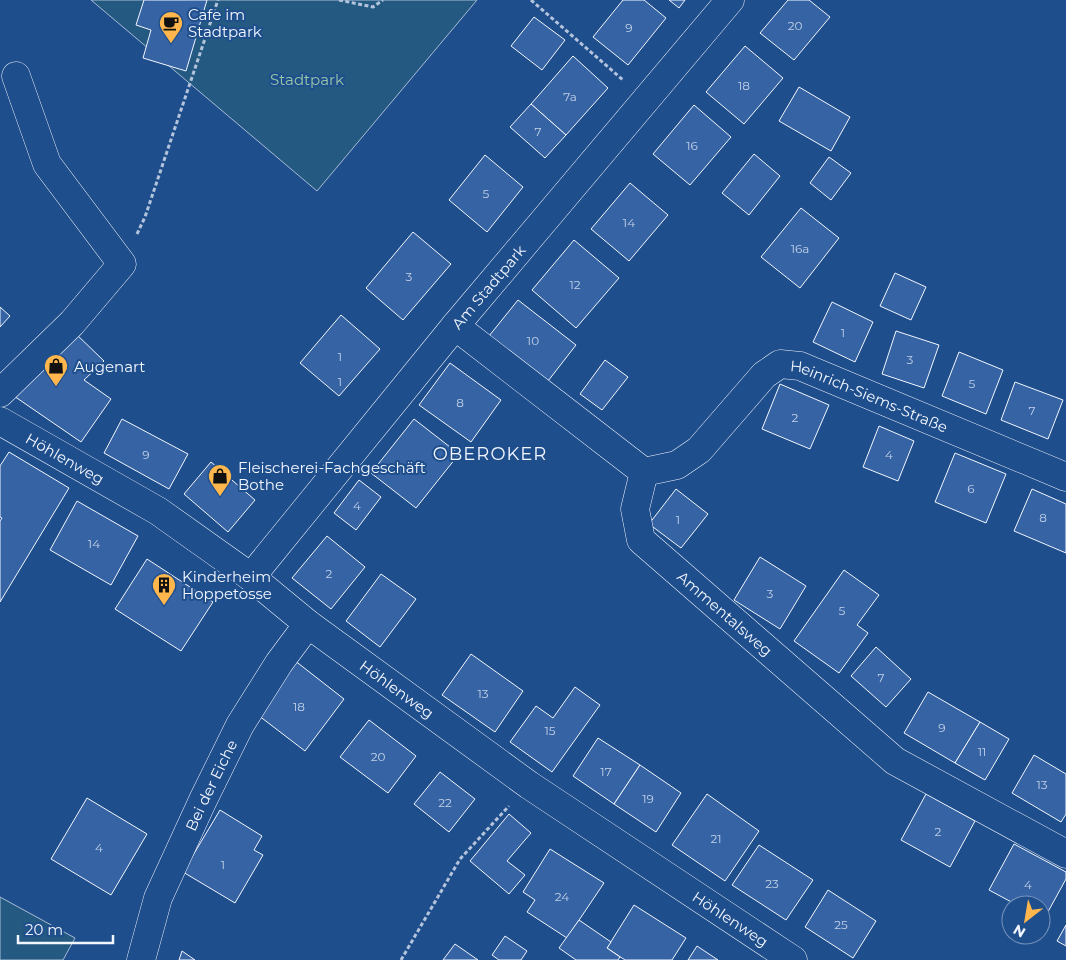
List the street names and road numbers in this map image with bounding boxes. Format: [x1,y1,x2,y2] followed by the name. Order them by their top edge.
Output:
[447,241,529,333] street label: Am Stadtpark
[789,356,951,436] street label: Heinrich-Siems-Straße
[23,428,108,488] street label: Höhlenweg
[674,567,777,660] street label: Ammentalsweg
[356,656,438,722] street label: Höhlenweg
[181,736,241,834] street label: Bei der Eiche
[689,887,772,951] street label: Höhlenweg

